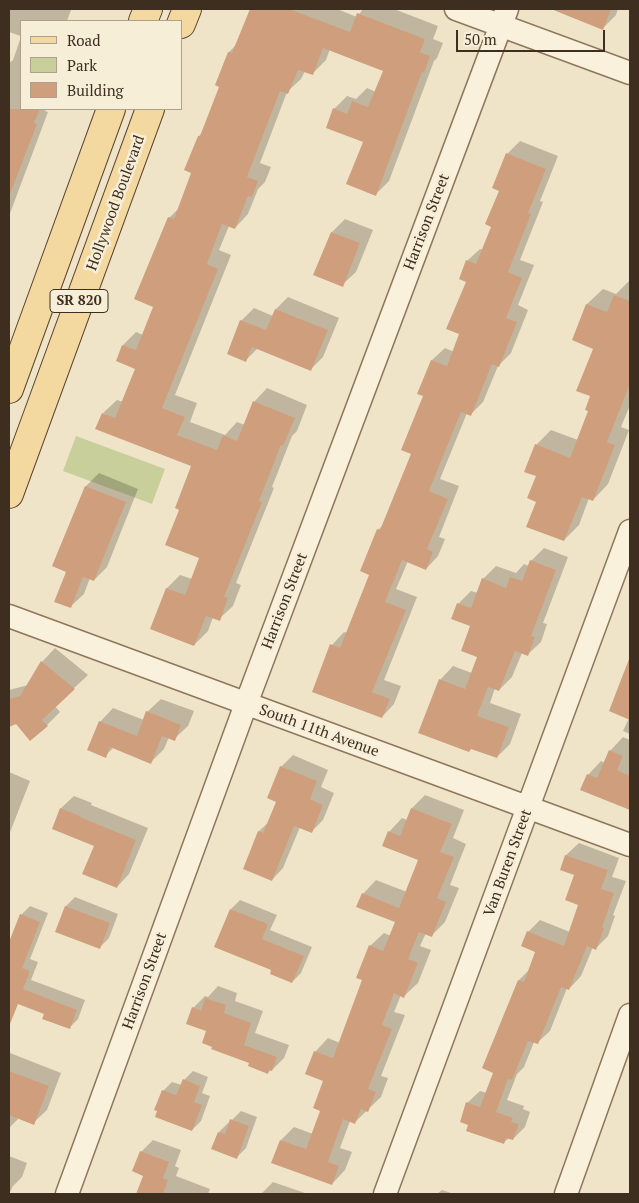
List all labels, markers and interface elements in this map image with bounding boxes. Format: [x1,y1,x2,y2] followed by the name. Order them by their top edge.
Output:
[20,20,182,110] legend
[459,20,608,52] scale bar
[464,29,497,49] text: 50 m
[67,30,100,50] text: Road
[67,55,97,75] text: Park
[67,80,124,100] text: Building
[83,133,149,273] street label: Hollywood Boulevard
[400,171,454,273] street label: Harrison Street
[50,290,108,312] road number: SR 820
[258,550,312,652] street label: Harrison Street
[257,701,381,761] street label: South 11th Avenue
[480,807,536,919] street label: Van Buren Street
[119,930,171,1032] street label: Harrison Street

